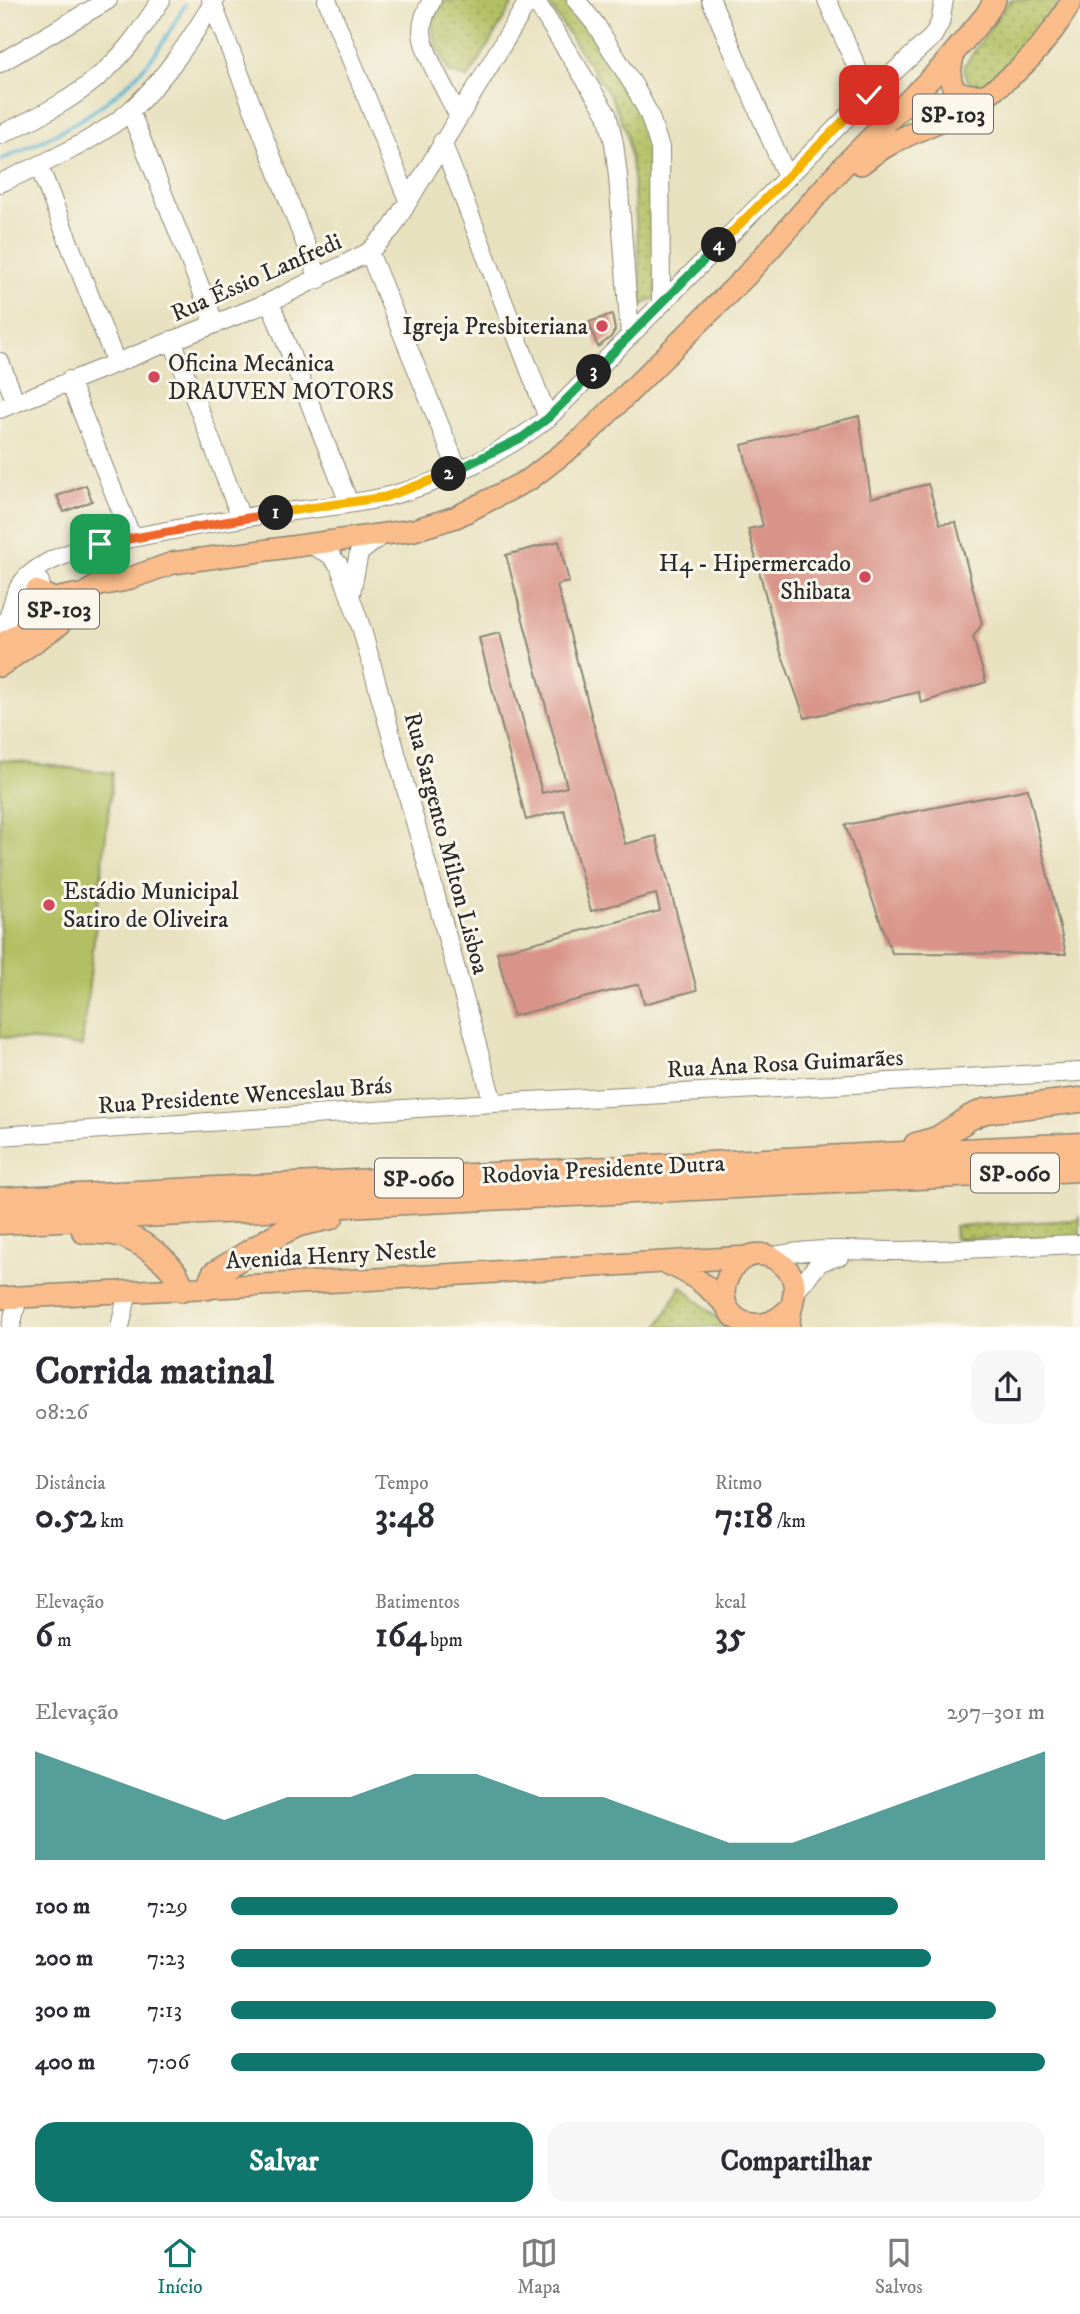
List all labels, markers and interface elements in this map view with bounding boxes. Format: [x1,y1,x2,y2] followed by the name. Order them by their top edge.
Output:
[839,65,899,125] pin
[850,76,888,114] icon: check
[913,94,993,134] road number: SP-103
[166,227,346,329] street label: Rua Éssio Lanfredi
[702,228,736,262] pin: 4
[713,233,724,256] text: 4
[403,312,589,342] place label: Igreja Presbiteriana
[594,318,610,334] marker: Igreja Presbiteriana
[168,349,394,407] place label: Oficina Mecânica DRAUVEN MOTORS
[576,354,612,390] pin: 3
[590,360,597,383] text: 3
[146,369,162,385] marker: Oficina Mecânica DRAUVEN MOTORS
[432,456,466,491] pin: 2
[444,462,453,485] text: 2
[258,496,294,530] pin: 1
[272,501,279,524] text: 1
[70,514,130,574] pin
[81,525,119,563] icon: arrive
[659,549,852,607] place label: H4 - Hipermercado Shibata
[857,569,873,585] marker: H4 - Hipermercado Shibata
[19,590,99,628] road number: SP-103
[397,709,496,978] street label: Rua Sargento Milton Lisboa
[63,877,240,935] place label: Estádio Municipal Satiro de Oliveira
[41,897,57,913] marker: Estádio Municipal Satiro de Oliveira
[666,1043,904,1085] street label: Rua Ana Rosa Guimarães
[97,1071,393,1121] street label: Rua Presidente Wenceslau Brás
[481,1149,726,1191] street label: Rodovia Presidente Dutra
[971,1154,1059,1192] road number: SP-060
[375,1158,463,1198] road number: SP-060
[225,1235,437,1276] street label: Avenida Henry Nestle
[35,1348,274,1396] text: Corrida matinal
[971,1350,1045,1424] button: share
[35,1398,88,1427] text: 08:26
[35,1472,106,1495] text: Distância
[375,1472,428,1495] text: Tempo
[715,1472,762,1495] text: Ritmo
[35,1495,96,1539] text: 0.52
[375,1495,435,1539] text: 3:48
[715,1495,773,1539] text: 7:18
[96,1510,124,1533] text: km
[773,1510,806,1533] text: /km
[35,1591,104,1614] text: Elevação
[375,1591,460,1614] text: Batimentos
[715,1591,746,1614] text: kcal
[35,1614,53,1658] text: 6
[375,1614,426,1658] text: 164
[715,1614,745,1658] text: 35
[53,1629,72,1652] text: m
[426,1629,463,1652] text: bpm
[35,1698,118,1727] text: Elevação
[946,1698,1045,1727] text: 297–301 m
[35,1892,90,1921] text: 100 m
[147,1892,188,1921] text: 7:29
[35,1944,93,1973] text: 200 m
[147,1944,185,1973] text: 7:23
[35,1996,91,2025] text: 300 m
[147,1996,182,2025] text: 7:13
[35,2048,95,2077] text: 400 m
[147,2048,189,2077] text: 7:06
[35,2122,533,2202] button: Salvar
[547,2122,1045,2202] button: Compartilhar
[157,2234,202,2299] tab: Início
[517,2234,560,2299] tab: Mapa
[875,2234,923,2299] tab: Salvos

